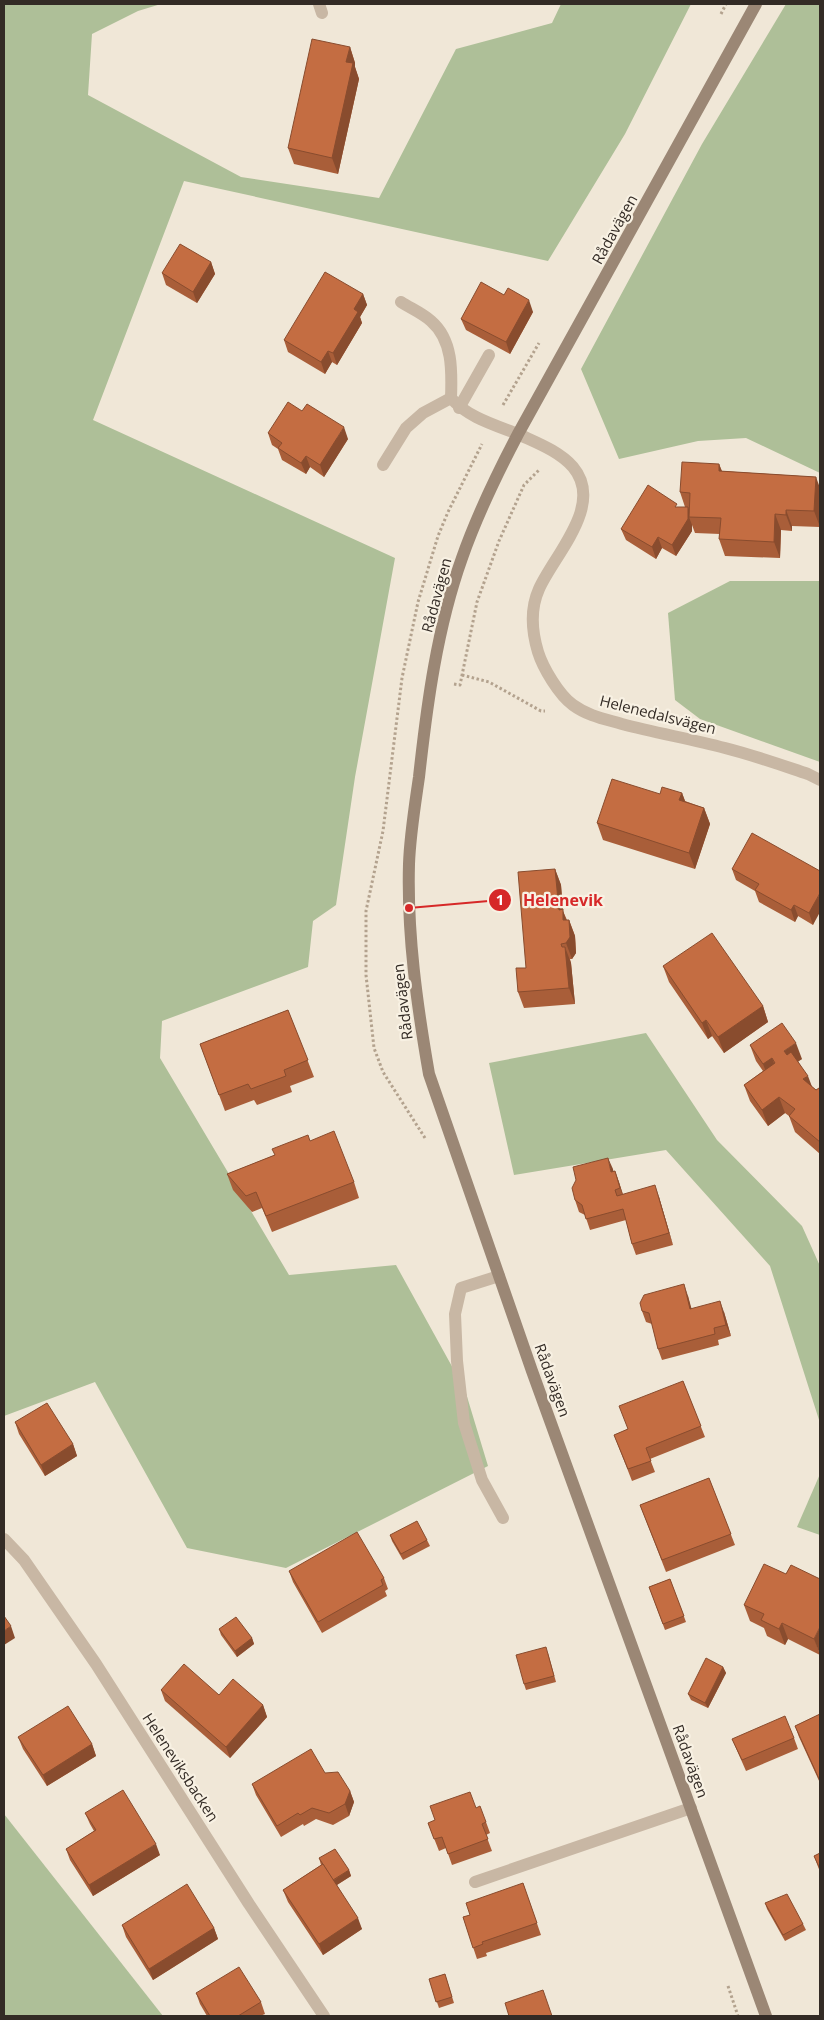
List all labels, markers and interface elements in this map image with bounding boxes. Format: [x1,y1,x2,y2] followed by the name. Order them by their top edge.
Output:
[587,191,641,267] street label: Rådavägen
[416,555,456,635] street label: Rådavägen
[598,690,718,738] street label: Helenedalsvägen
[488,885,613,916] callout: Helenevik
[496,889,504,909] text: 1
[523,889,603,911] text: Helenevik
[387,963,417,1041] street label: Rådavägen
[530,1341,576,1419] street label: Rådavägen
[138,1709,224,1825] street label: Heleneviksbacken
[668,1722,714,1800] street label: Rådavägen

